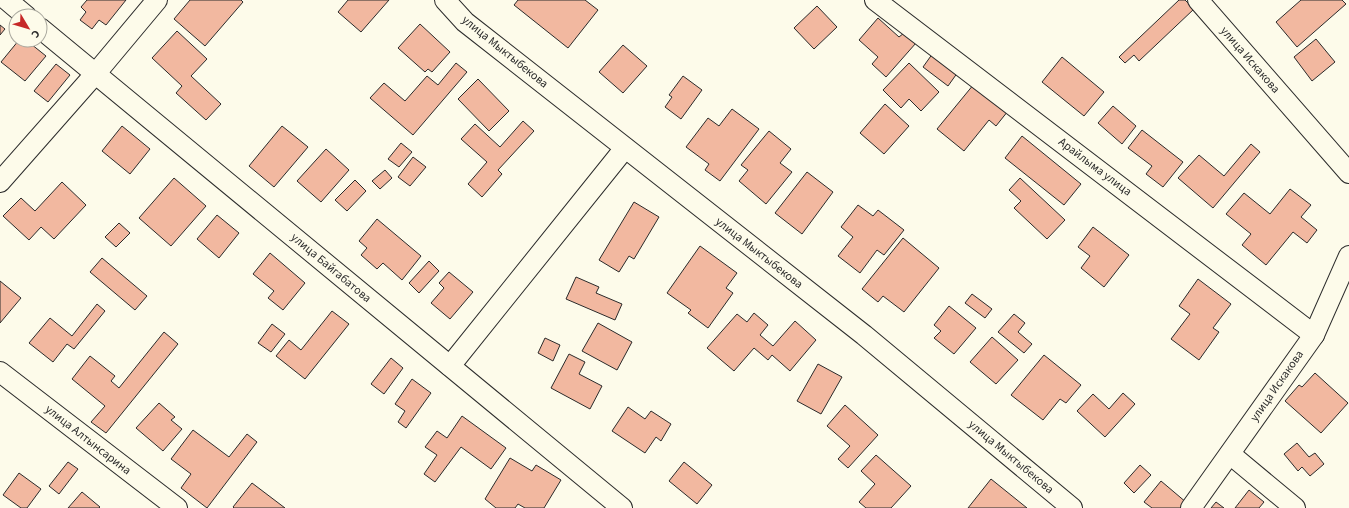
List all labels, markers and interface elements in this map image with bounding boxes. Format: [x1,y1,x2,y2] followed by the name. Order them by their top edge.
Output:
[8,8,48,48] north arrow
[458,12,552,92] street label: улица Мыктыбекова
[1216,23,1284,97] street label: улица Искакова
[27,27,43,41] text: С
[1055,134,1135,200] street label: Арайлыма улица
[712,213,806,293] street label: улица Мыктыбекова
[287,229,375,307] street label: улица Байгабатова
[1246,347,1308,425] street label: улица Искакова
[41,401,135,479] street label: улица Алтынсарина
[965,416,1057,498] street label: улица Мыктыбекова

